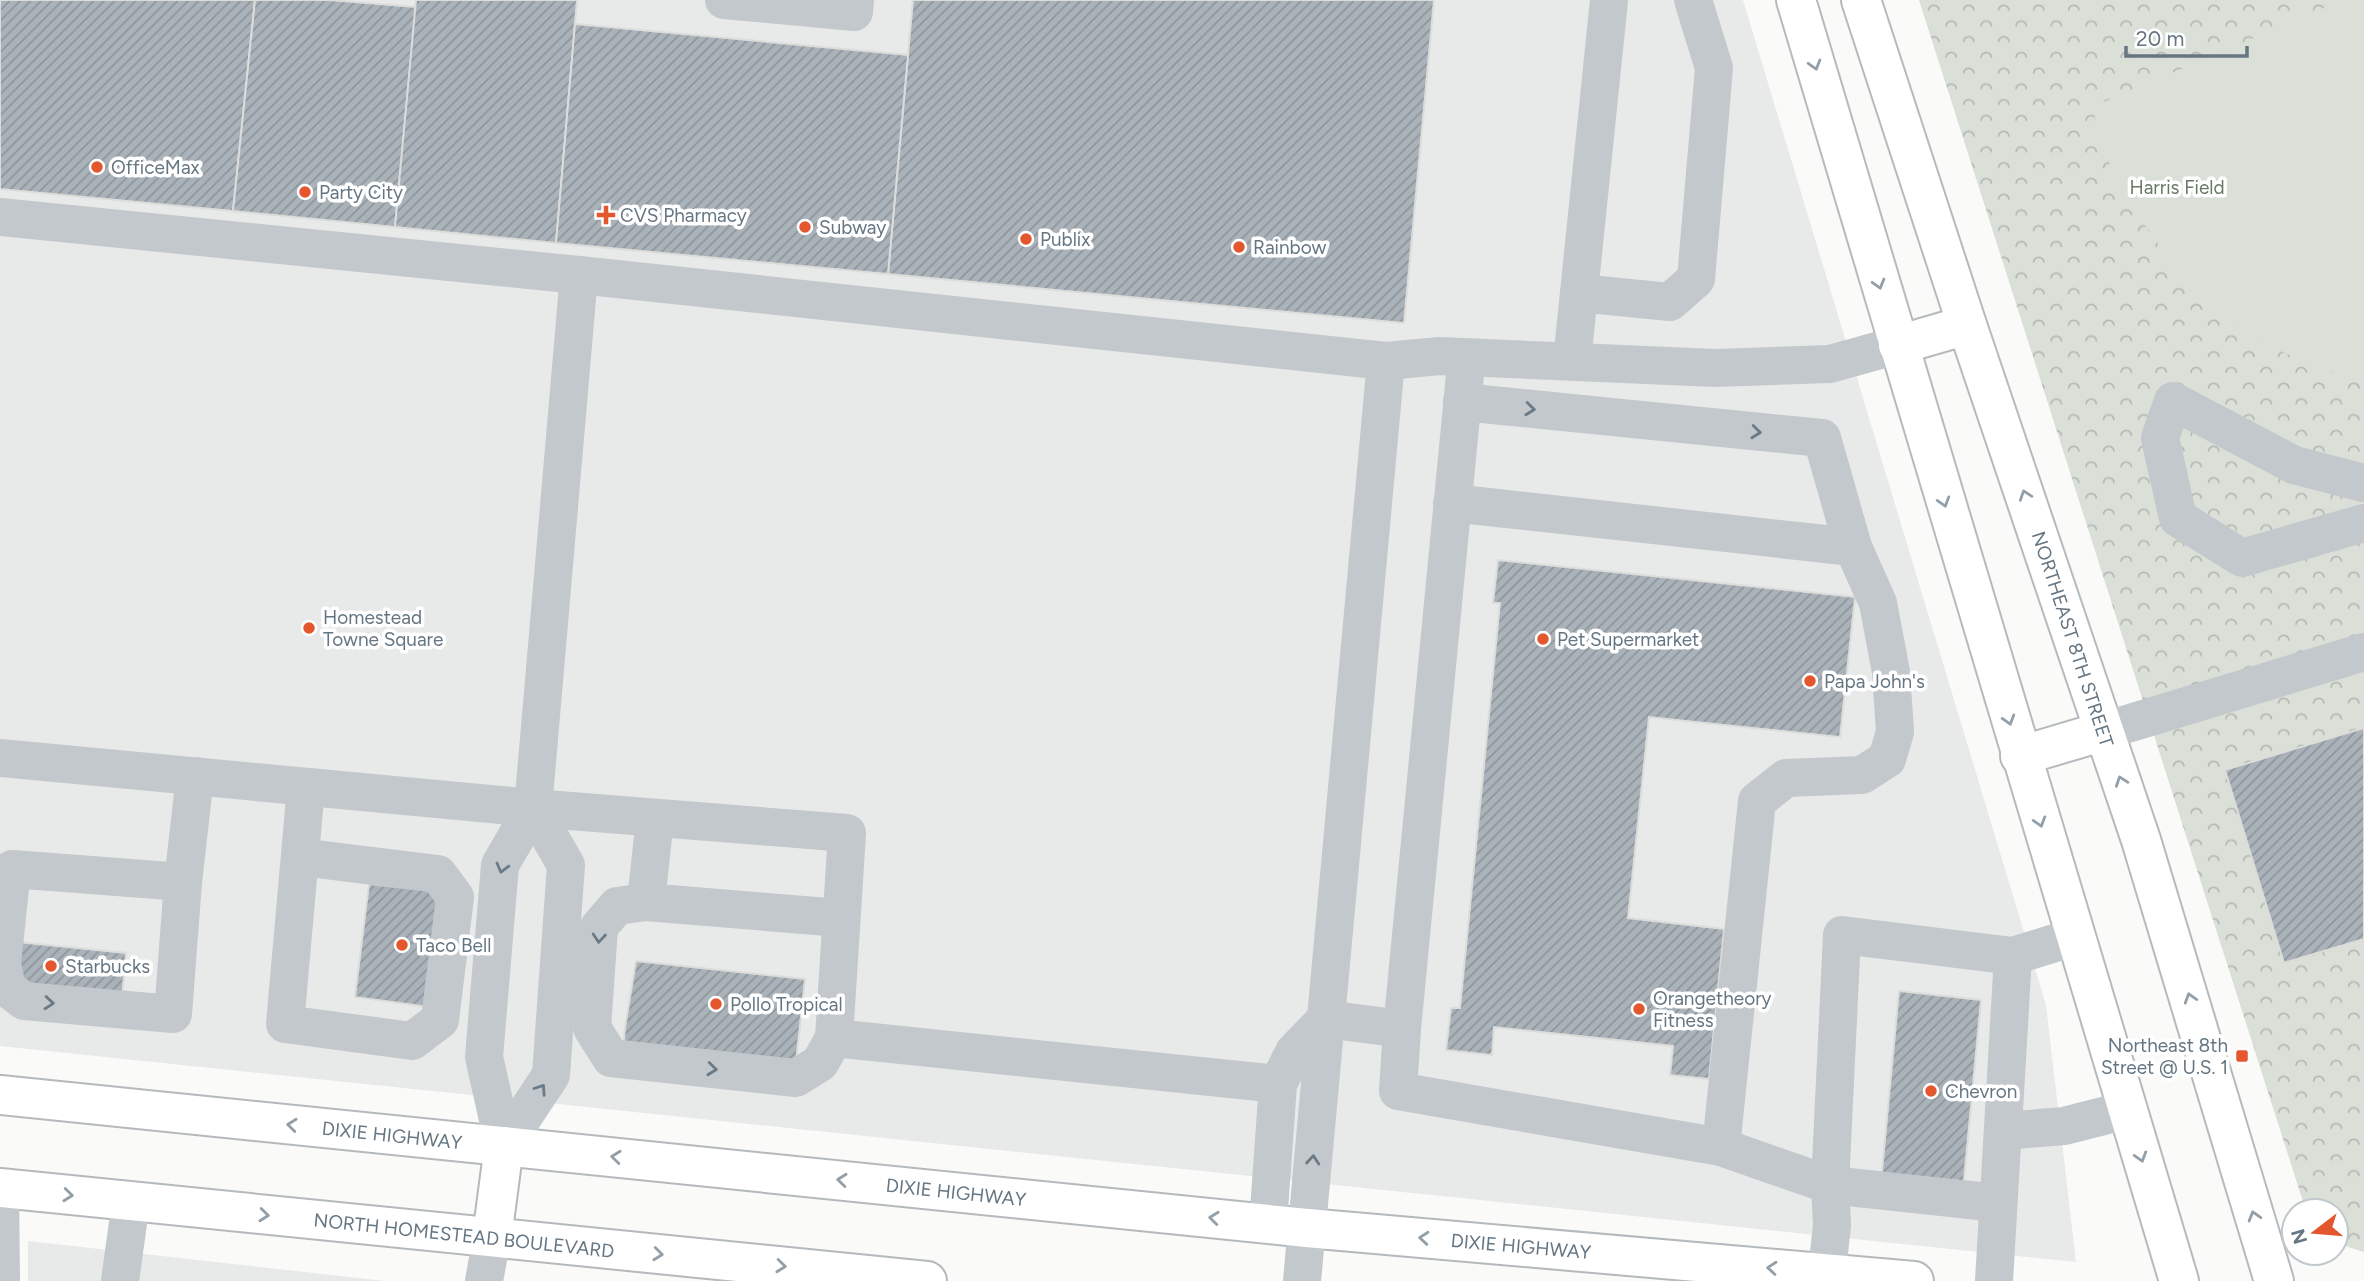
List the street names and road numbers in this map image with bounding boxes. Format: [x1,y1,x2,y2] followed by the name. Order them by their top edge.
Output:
[2027,529,2118,750] street label: NORTHEAST 8TH STREET
[321,1117,464,1154] street label: DIXIE HIGHWAY
[885,1174,1028,1211] street label: DIXIE HIGHWAY
[312,1208,615,1263] street label: NORTH HOMESTEAD BOULEVARD
[1450,1229,1593,1264] street label: DIXIE HIGHWAY

